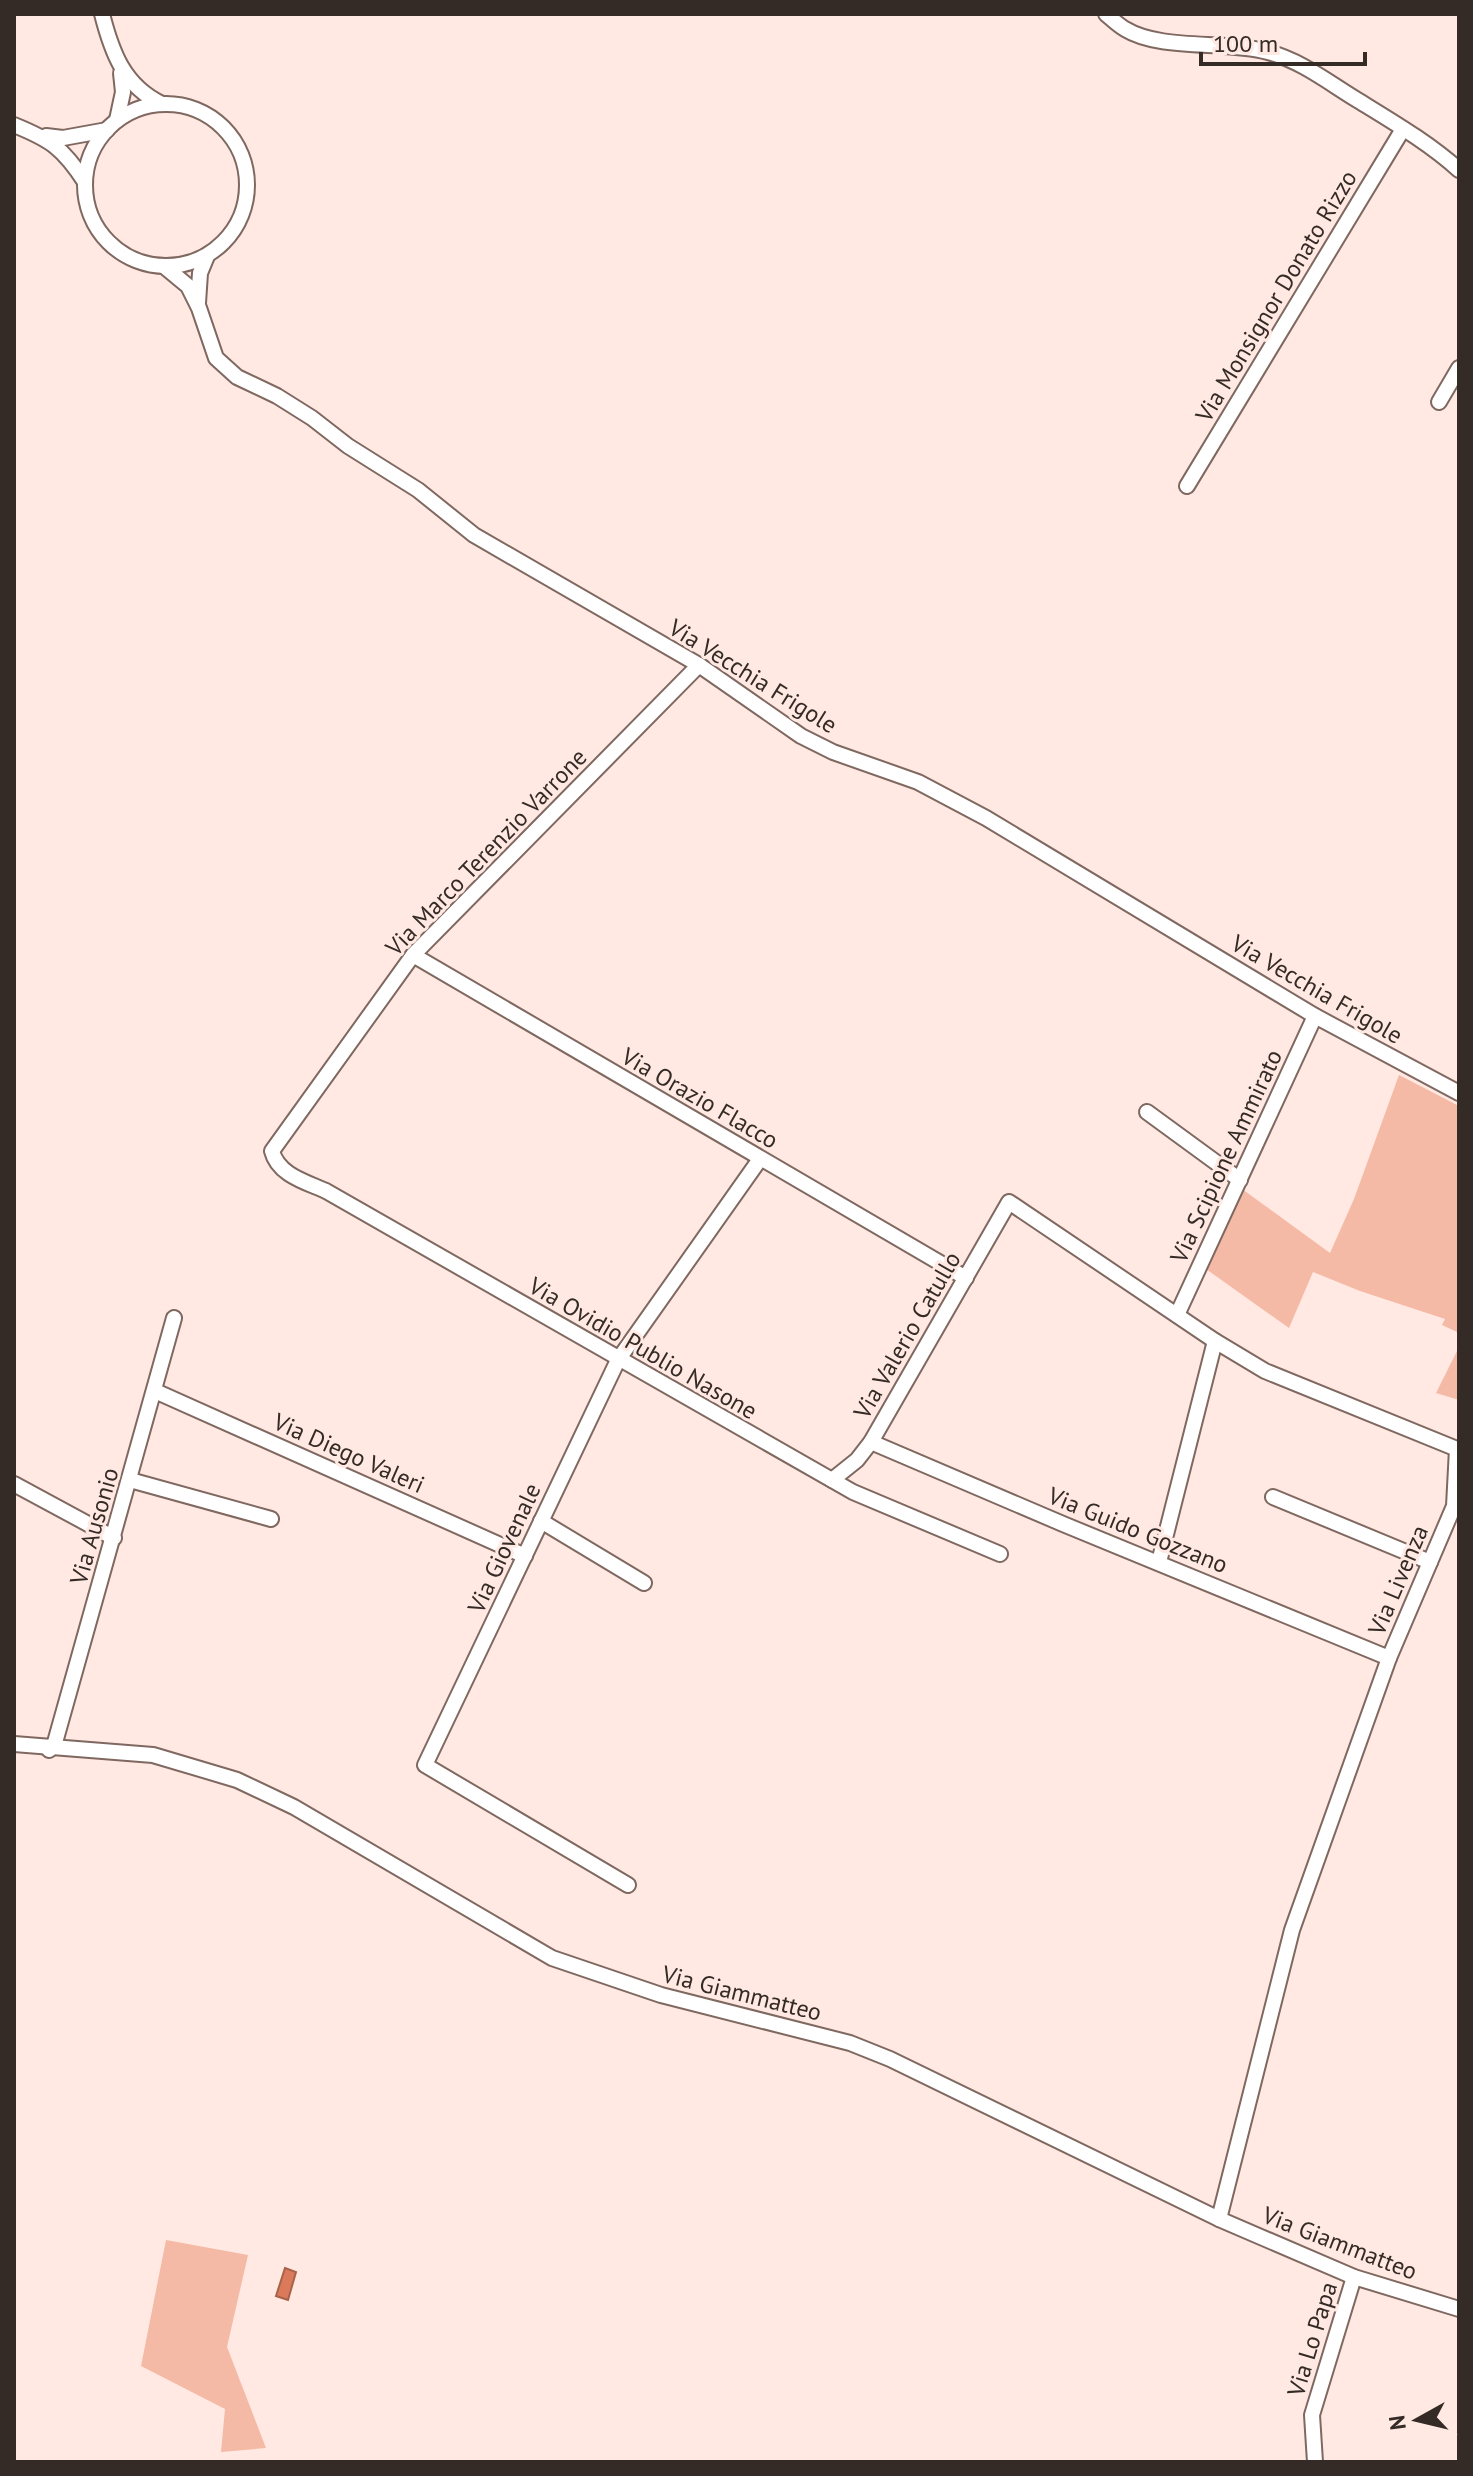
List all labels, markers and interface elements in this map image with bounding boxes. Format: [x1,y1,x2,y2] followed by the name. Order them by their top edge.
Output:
[1201,16,1365,66] scale bar
[1213,28,1278,59] text: 100 m
[1188,164,1364,429] street label: Via Monsignor Donato Rizzo
[662,611,843,740] street label: Via Vecchia Frigole
[378,742,593,963] street label: Via Marco Terenzio Varrone
[1225,927,1408,1051] street label: Via Vecchia Frigole
[615,1040,784,1155] street label: Via Orazio Flacco
[1163,1044,1289,1269] street label: Via Scipione Ammirato
[846,1246,967,1425] street label: Via Valerio Catullo
[522,1269,763,1426] street label: Via Ovidio Publio Nasone
[268,1405,429,1500] street label: Via Diego Valeri
[62,1464,125,1589] street label: Via Ausonio
[460,1478,548,1619] street label: Via Giovenale
[1043,1479,1232,1580] street label: Via Guido Gozzano
[1361,1520,1435,1641] street label: Via Livenza
[658,1958,825,2028] street label: Via Giammatteo
[1257,2199,1422,2287] street label: Via Giammatteo
[1280,2278,1344,2401] street label: Via Lo Papa
[1377,2380,1457,2460] north arrow
[1382,2414,1412,2432] text: N

